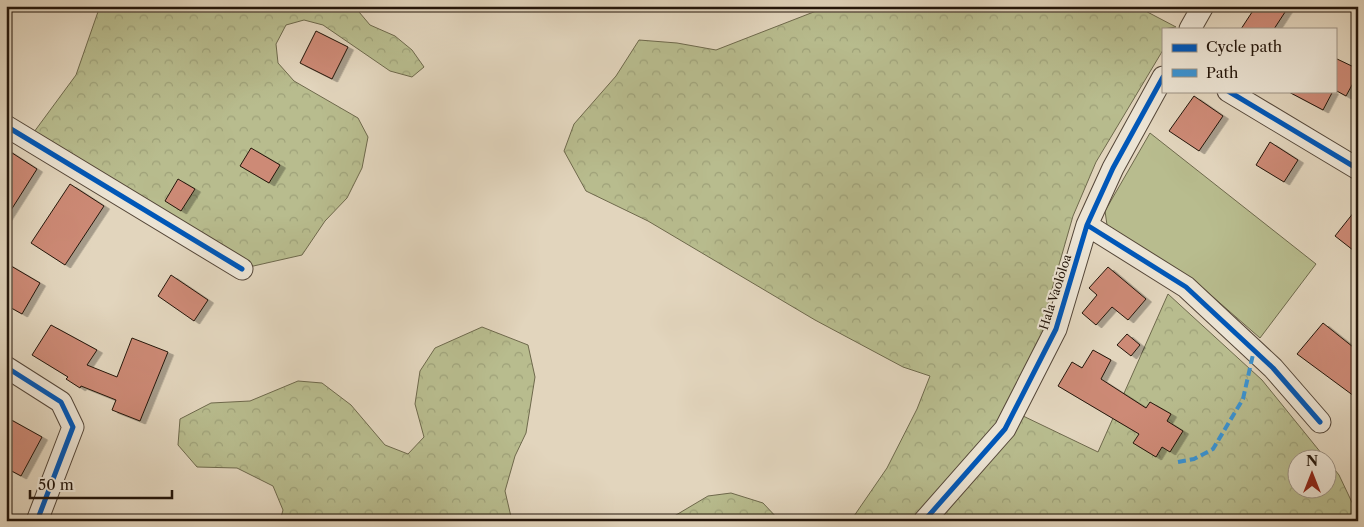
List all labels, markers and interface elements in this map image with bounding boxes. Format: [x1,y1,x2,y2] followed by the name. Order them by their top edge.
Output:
[1162,28,1336,92] legend
[1206,37,1283,56] text: Cycle path
[1206,63,1239,82] text: Path
[1036,252,1074,332] street label: Hala Vaolōloa
[1286,450,1336,500] north arrow
[1306,452,1318,470] text: N
[30,467,172,499] scale bar
[38,475,74,494] text: 50 m

